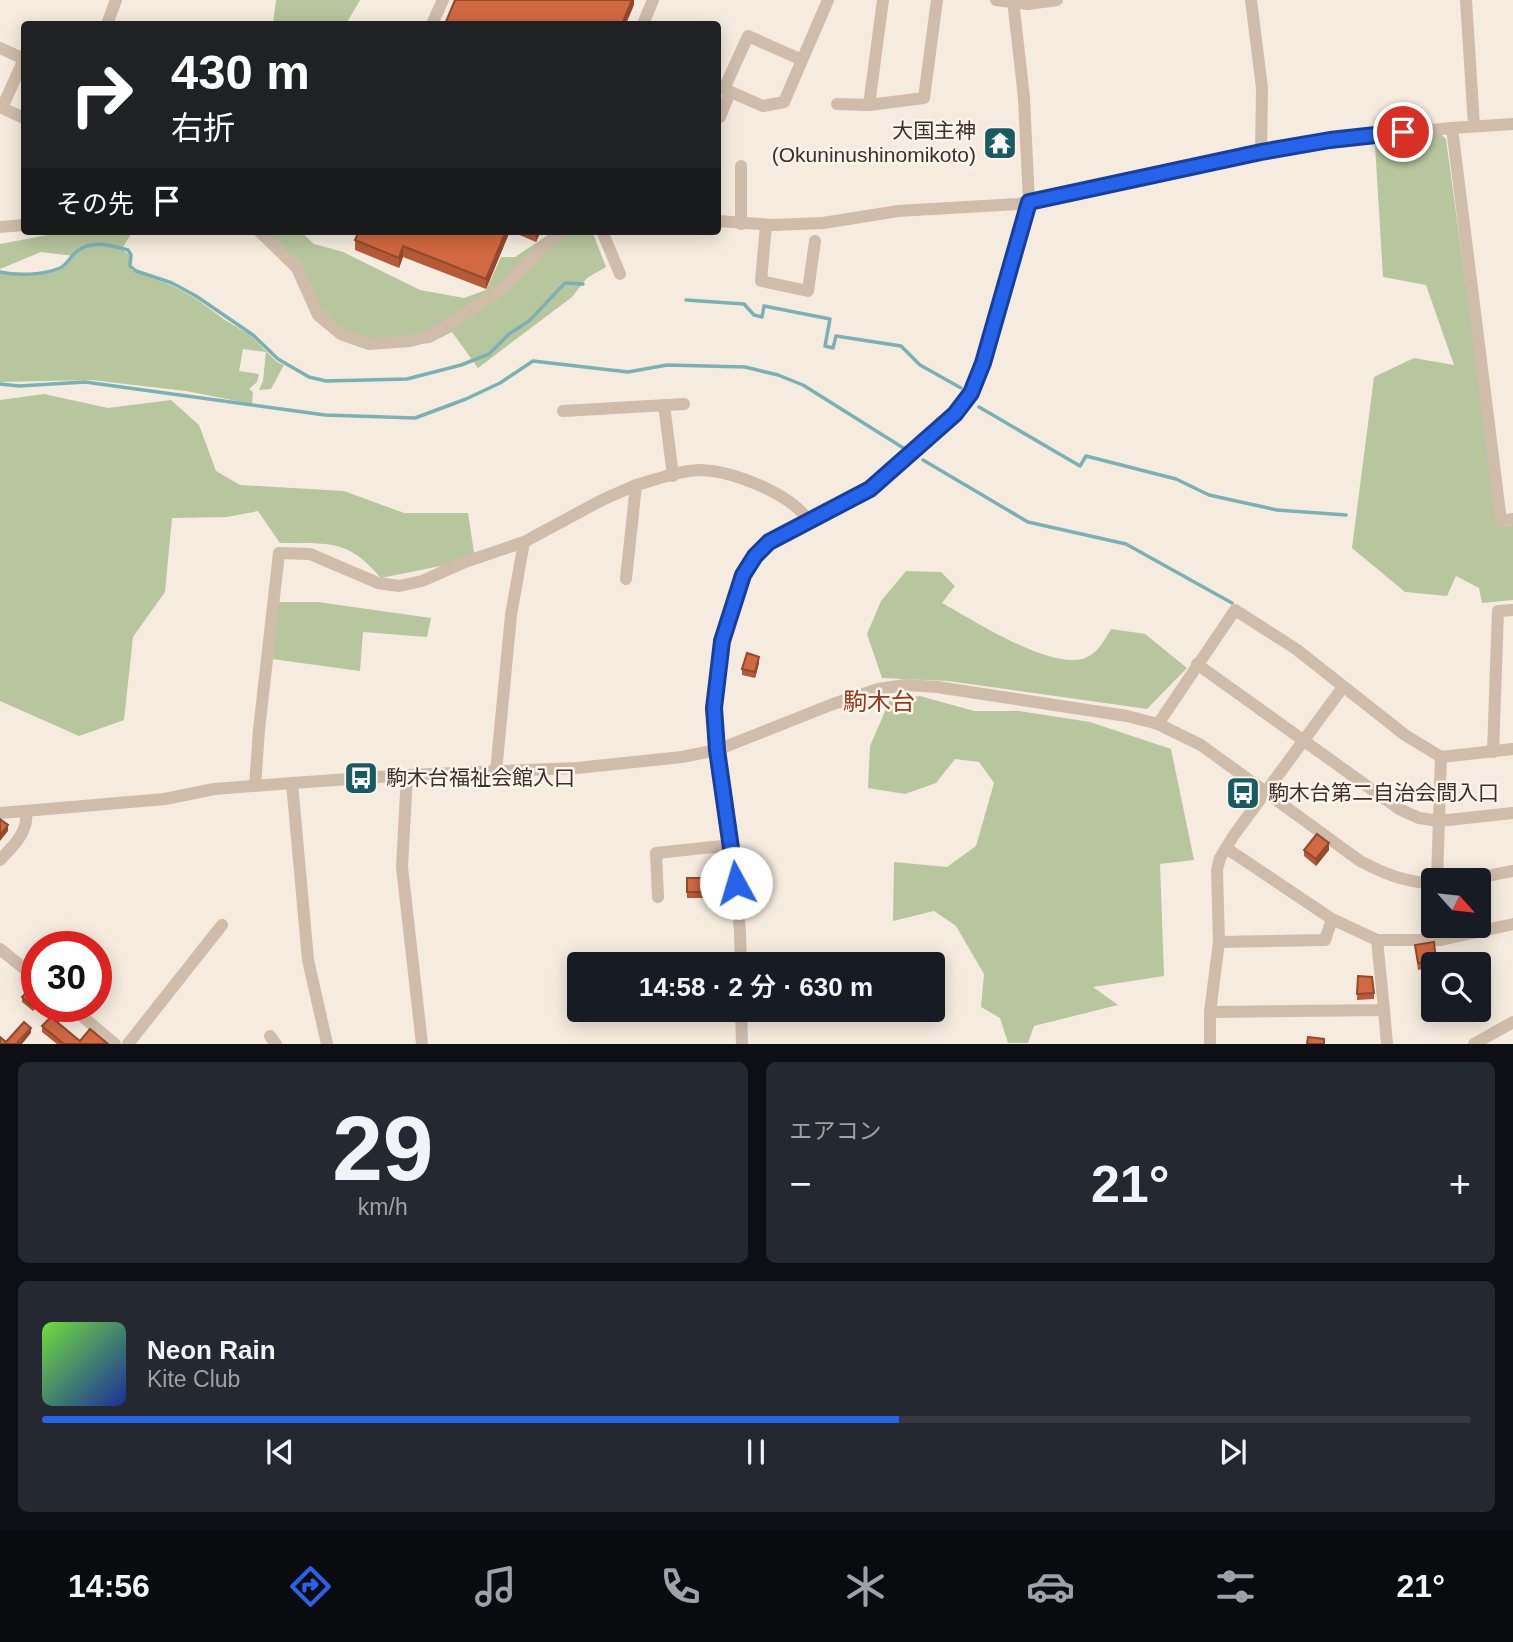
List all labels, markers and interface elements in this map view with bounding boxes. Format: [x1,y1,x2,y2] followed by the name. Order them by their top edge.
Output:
[171,45,310,99] text: 430 m
[56,49,147,140] icon: right
[1373,102,1433,162] pin
[171,110,235,146] text: 右折
[1384,113,1422,151] icon: arrive
[772,119,976,166] place label: 大国主神 (Okuninushinomikoto)
[981,124,1019,162] temple icon: 大国主神 (Okuninushinomikoto)
[148,182,186,220] icon: arrive
[56,189,134,219] text: その先
[843,688,915,715] district label: 駒木台
[342,759,380,797] bus stop icon: 駒木台福祉会館入口
[386,766,575,789] place label: 駒木台福祉会館入口
[1224,774,1262,812] bus stop icon: 駒木台第二自治会間入口
[1268,781,1499,804] place label: 駒木台第二自治会間入口
[699,846,773,920] position arrow
[1421,868,1491,938] north arrow
[1421,868,1491,1022] map controls
[21,931,112,1022] speed limit sign: 30
[1421,952,1491,1022] button: search
[639,972,873,1002] text: 14:58 · 2 分 · 630 m
[332,1098,433,1199] text: 29
[790,1118,882,1144] text: エアコン
[1091,1155,1170,1213] text: 21°
[790,1163,812,1205] text: −
[1449,1163,1471,1205] text: +
[358,1194,408,1220] text: km/h
[147,1335,276,1365] text: Neon Rain
[147,1366,240,1392] text: Kite Club
[261,1433,299,1471] icon: previous
[737,1433,775,1471] icon: pause
[1214,1433,1252,1471] icon: next
[286,1562,335,1611] icon: directions
[471,1562,520,1611] icon: music
[656,1562,705,1611] icon: phone
[841,1562,890,1611] icon: climate
[1026,1562,1075,1611] icon: car
[1211,1562,1260,1611] icon: filters
[68,1568,150,1604] text: 14:56
[1397,1568,1445,1604] text: 21°

